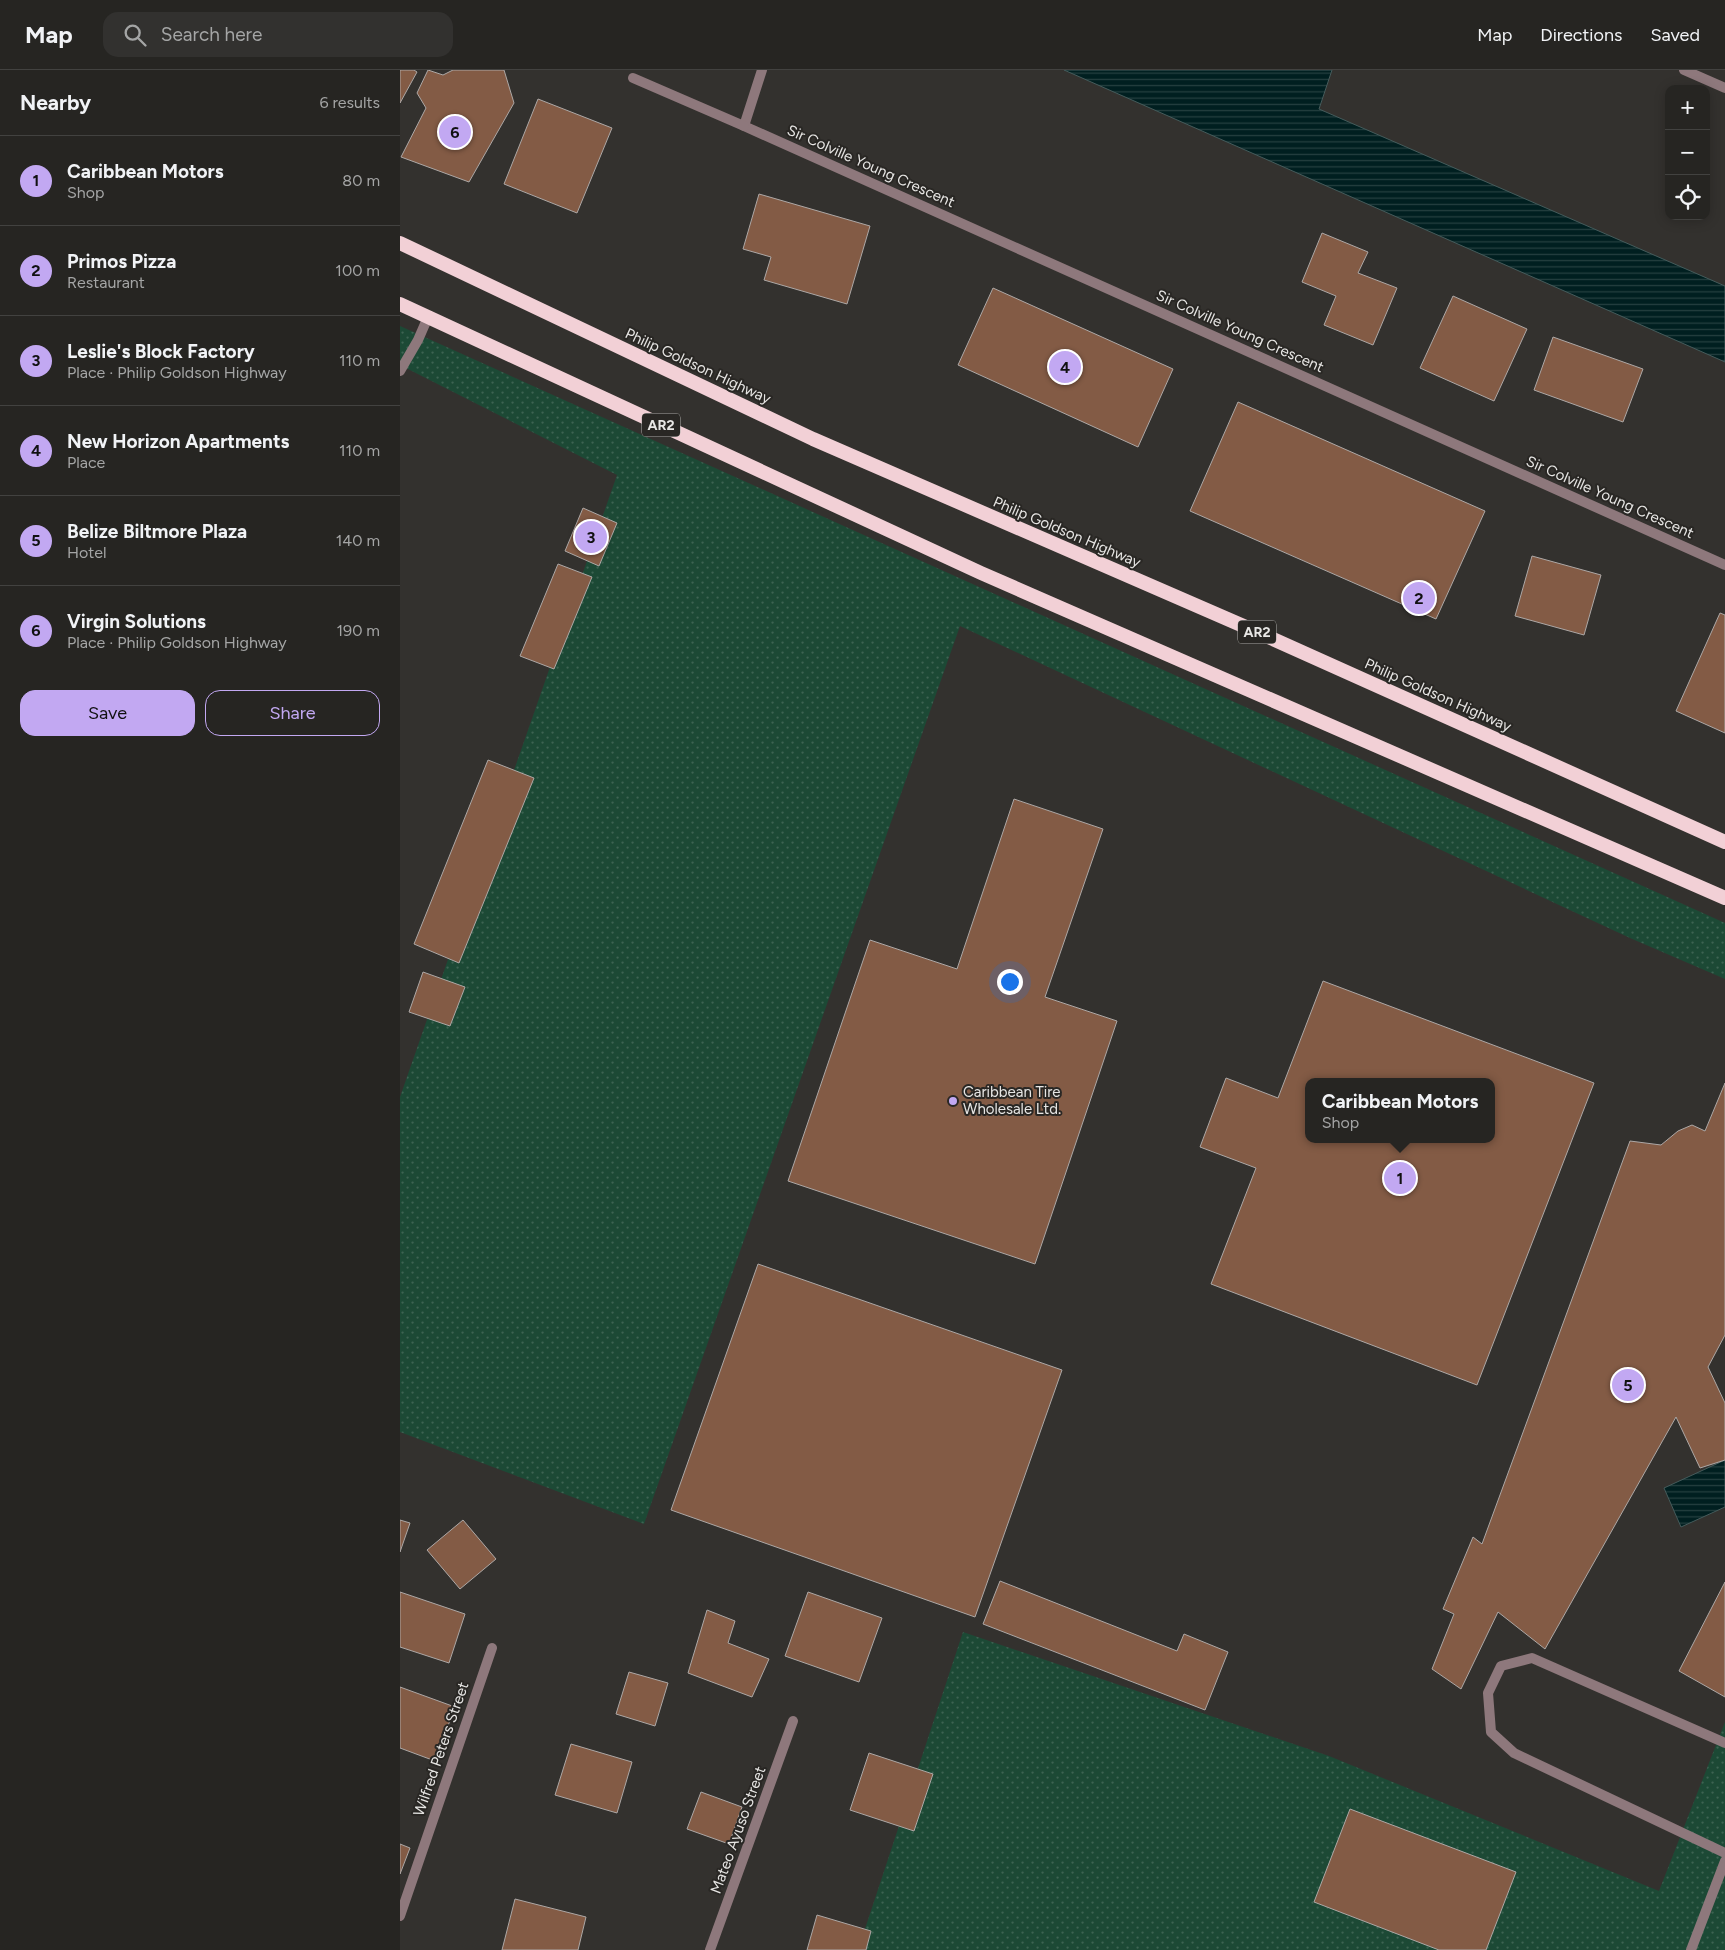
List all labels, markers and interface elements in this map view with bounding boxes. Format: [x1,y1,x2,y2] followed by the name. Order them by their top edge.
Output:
[103,12,453,57] search box
[25,20,73,49] text: Map
[121,21,149,49] icon: search
[161,23,262,46] text: Search here
[1477,24,1512,46] text: Map
[1540,24,1622,46] text: Directions
[1650,24,1700,46] text: Saved
[1665,85,1710,220] map controls
[1665,85,1710,130] button: +
[20,90,91,115] text: Nearby
[319,93,380,112] text: 6 results
[439,113,471,151] pin: 6
[784,121,958,211] street label: Sir Colville Young Crescent
[1665,130,1710,175] button: −
[67,160,224,183] text: Caribbean Motors
[33,171,39,190] text: 1
[342,171,380,190] text: 80 m
[1665,175,1710,220] button: locate
[67,183,105,202] text: Shop
[67,250,176,273] text: Primos Pizza
[31,261,41,280] text: 2
[335,261,380,280] text: 100 m
[67,273,145,292] text: Restaurant
[1153,286,1327,376] street label: Sir Colville Young Crescent
[622,324,774,408] street label: Philip Goldson Highway
[67,340,255,363] text: Leslie's Block Factory
[1049,348,1081,386] pin: 4
[32,351,40,370] text: 3
[339,351,380,370] text: 110 m
[67,363,287,382] text: Place · Philip Goldson Highway
[642,414,680,436] road number: AR2
[67,430,289,453] text: New Horizon Apartments
[31,441,41,460] text: 4
[339,441,380,460] text: 110 m
[1523,452,1697,542] street label: Sir Colville Young Crescent
[67,453,105,472] text: Place
[990,493,1144,571] street label: Philip Goldson Highway
[575,518,607,556] pin: 3
[67,520,247,543] text: Belize Biltmore Plaza
[31,531,41,550] text: 5
[336,531,380,550] text: 140 m
[67,543,107,562] text: Hotel
[1403,579,1435,617] pin: 2
[67,610,206,633] text: Virgin Solutions
[1238,620,1276,644] road number: AR2
[31,621,41,640] text: 6
[337,621,380,640] text: 190 m
[67,633,287,652] text: Place · Philip Goldson Highway
[1362,655,1514,736] street label: Philip Goldson Highway
[20,690,195,736] button: Save
[205,690,380,736] button: Share
[997,969,1023,995] your location
[1305,1078,1495,1143] popup
[963,1083,1061,1118] place label: Caribbean Tire Wholesale Ltd.
[1322,1090,1478,1113] text: Caribbean Motors
[947,1095,959,1107] marker: Caribbean Tire Wholesale Ltd.
[1322,1113,1359,1132] text: Shop
[1384,1159,1416,1197] pin: 1
[1612,1366,1644,1404] pin: 5
[410,1679,473,1818] street label: Wilfred Peters Street
[707,1764,770,1896] street label: Mateo Ayuso Street

